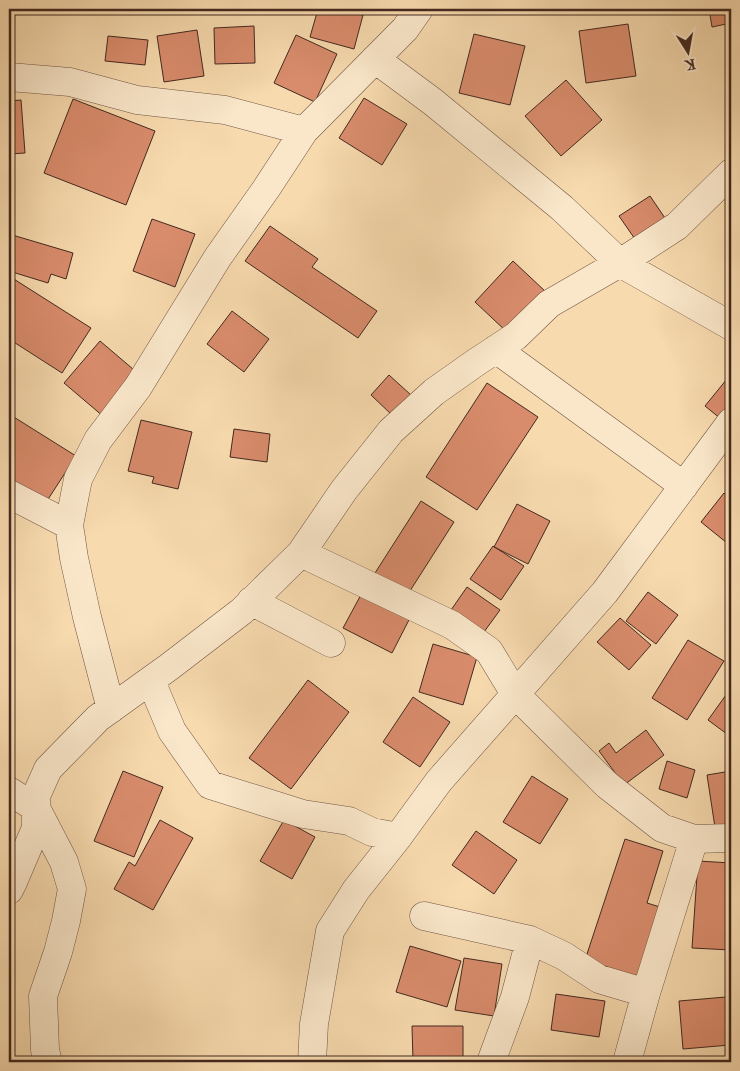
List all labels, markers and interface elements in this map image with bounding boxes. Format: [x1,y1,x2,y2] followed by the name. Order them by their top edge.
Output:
[662,28,712,78] north arrow
[683,55,697,74] text: K

